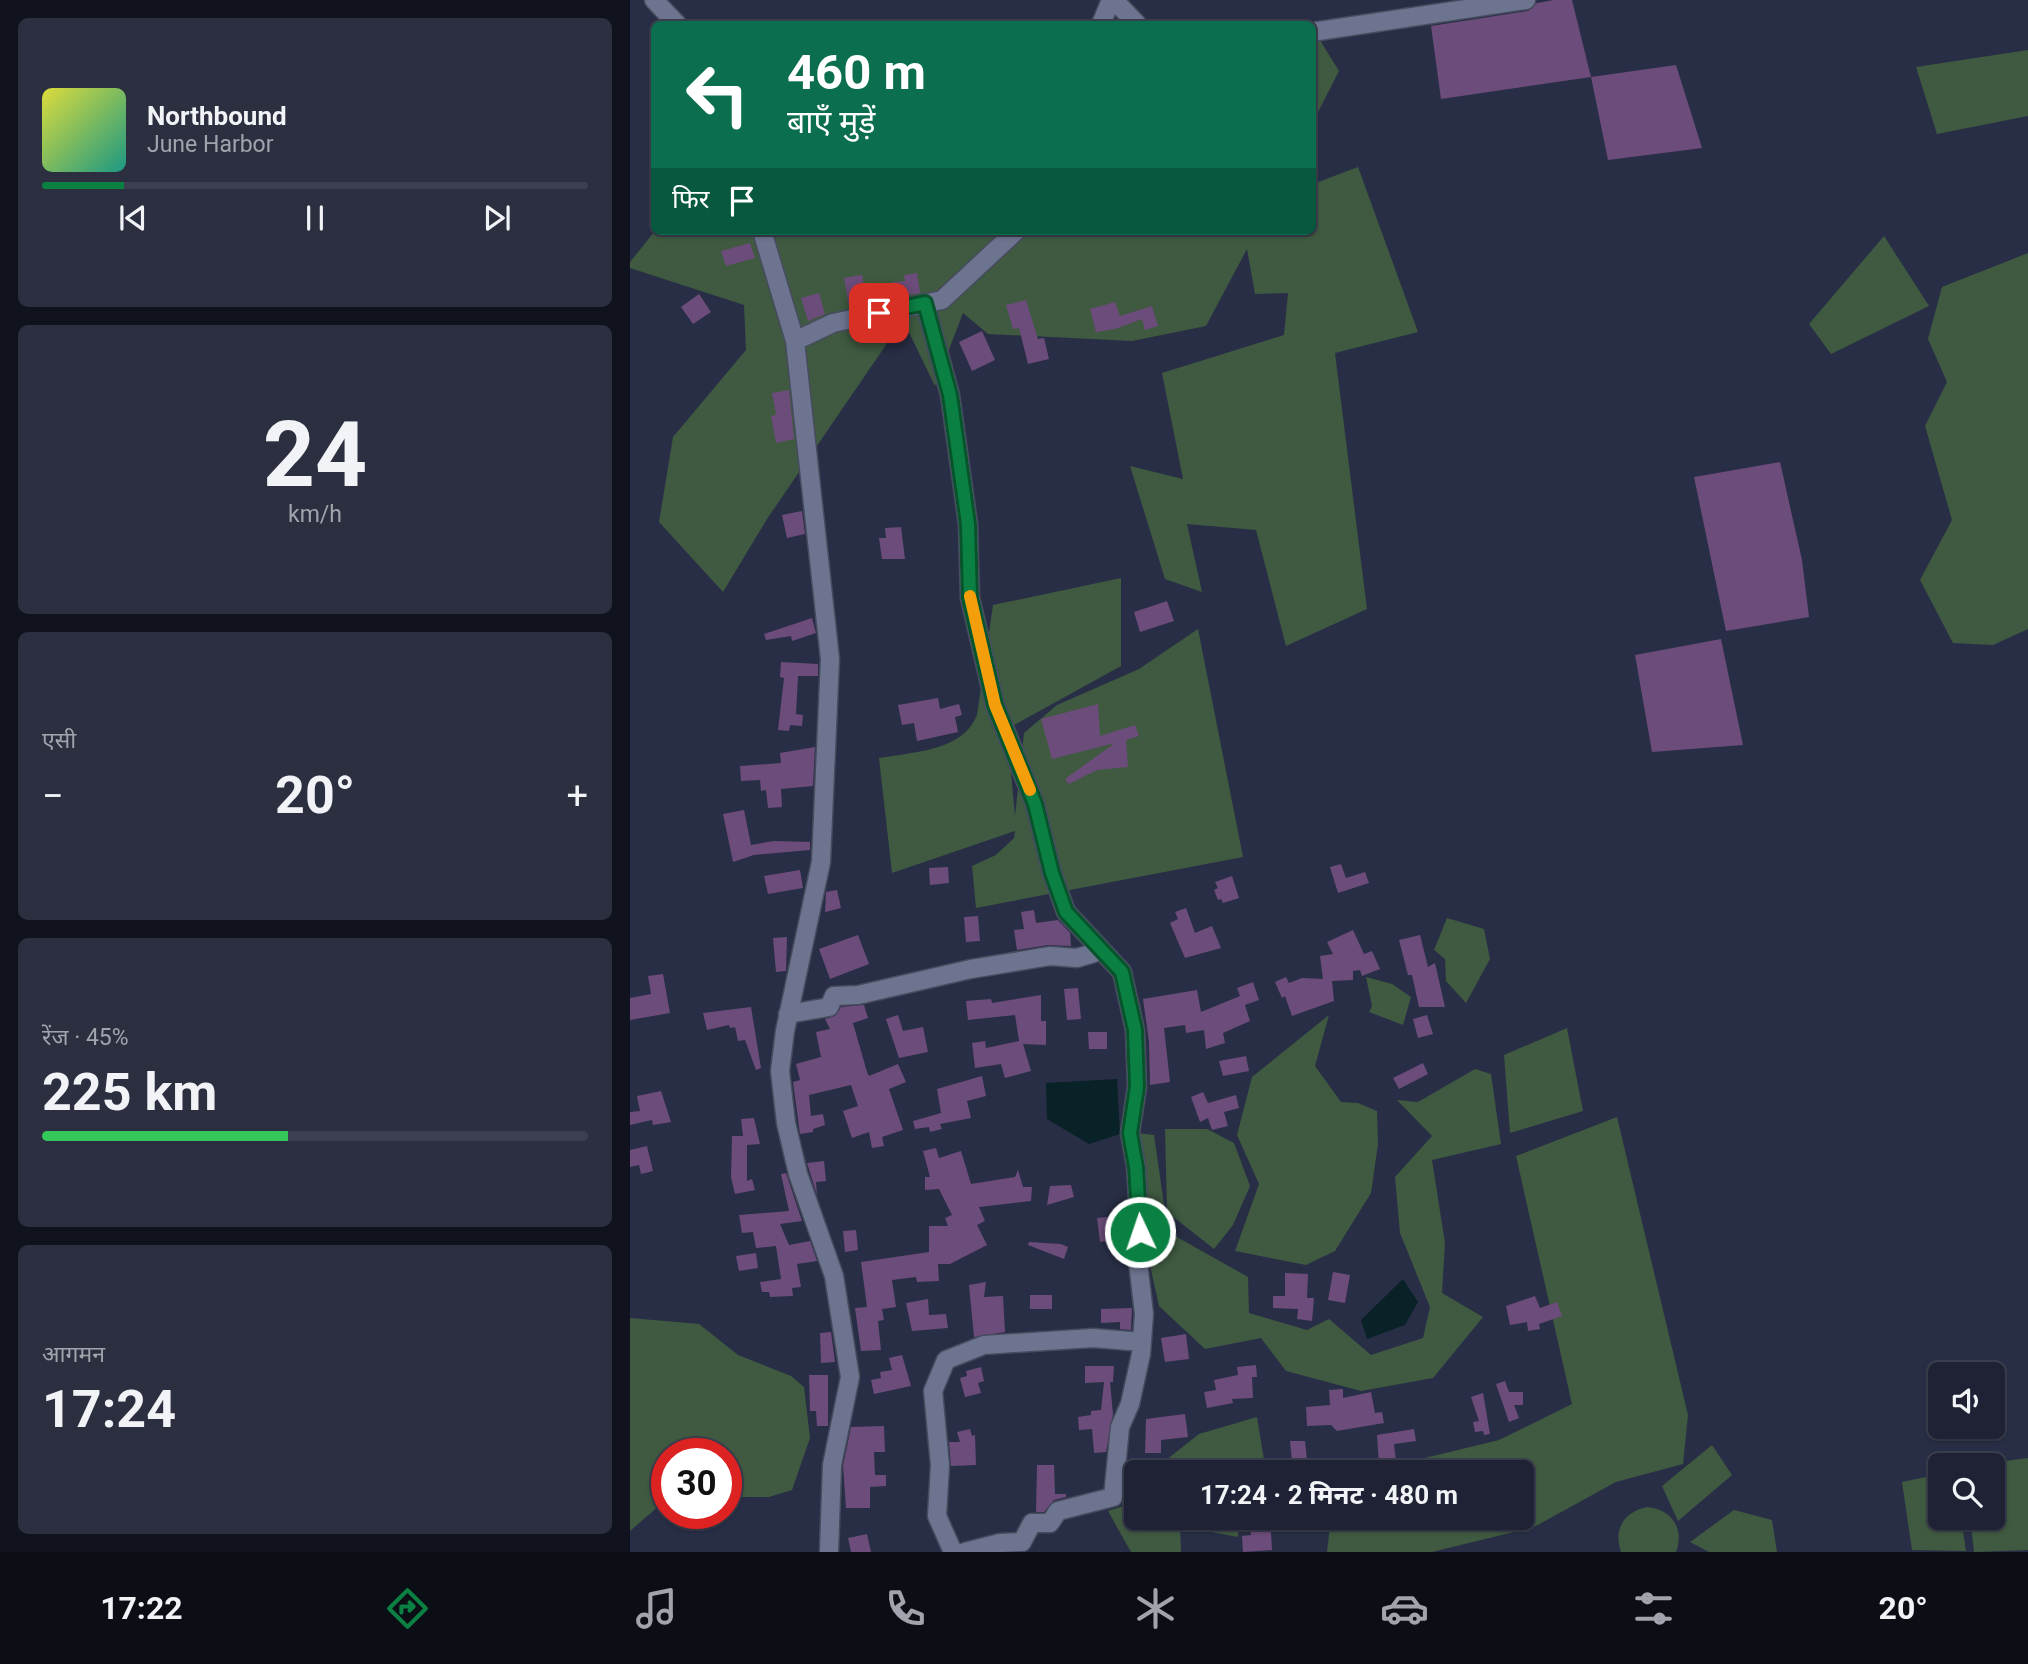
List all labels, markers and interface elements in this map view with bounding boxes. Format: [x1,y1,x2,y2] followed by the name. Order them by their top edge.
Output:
[787,44,926,101] text: 460 m
[672,49,763,140] icon: left
[147,101,287,131] text: Northbound
[787,103,875,141] text: बाएँ मुड़ें
[147,131,274,158] text: June Harbor
[723,182,761,220] icon: arrive
[672,184,709,214] text: फिर
[114,199,152,237] icon: previous
[296,199,334,237] icon: pause
[478,199,516,237] icon: next
[849,283,909,343] pin
[860,294,898,332] icon: arrive
[263,402,367,508] text: 24
[288,501,342,528] text: km/h
[42,727,76,754] text: एसी
[275,765,355,826] text: 20°
[42,774,64,818] text: −
[566,774,588,818] text: +
[42,1024,129,1051] text: रेंज · 45%
[42,1062,217,1123] text: 225 km
[1103,1195,1177,1269] position arrow
[42,1341,105,1368] text: आगमन
[1928,1362,2005,1530] map controls
[1928,1362,2005,1439] button: sound
[42,1379,176,1440] text: 17:24
[651,1438,742,1529] speed limit sign: 30
[1928,1453,2005,1530] button: search
[1200,1480,1458,1510] text: 17:24 · 2 मिनट · 480 m
[383,1584,432,1633] icon: directions
[632,1584,681,1633] icon: music
[881,1584,930,1633] icon: phone
[1131,1584,1180,1633] icon: climate
[1380,1584,1429,1633] icon: car
[1629,1584,1678,1633] icon: filters
[100,1589,183,1627] text: 17:22
[1879,1589,1928,1627] text: 20°

